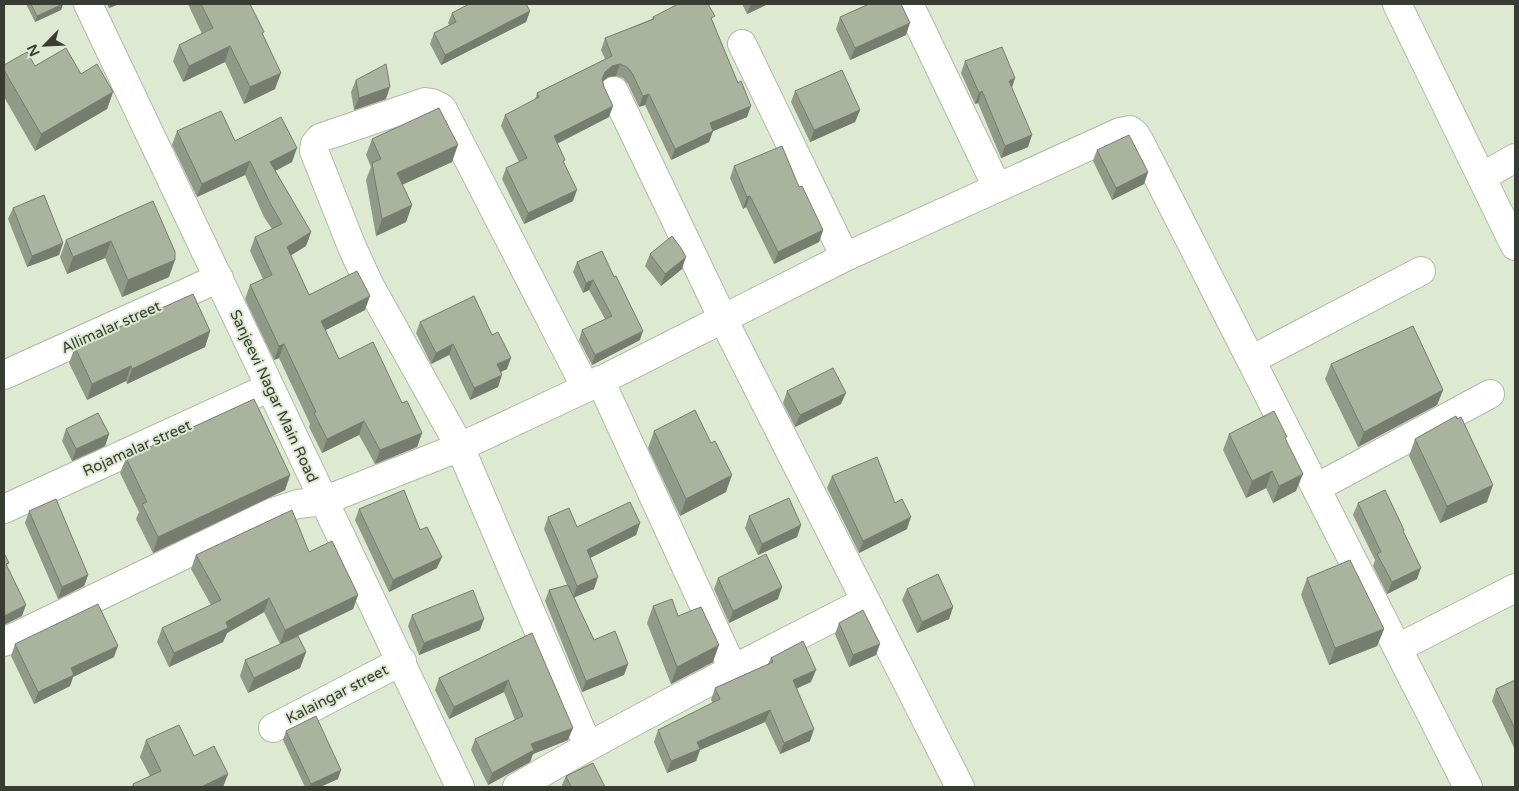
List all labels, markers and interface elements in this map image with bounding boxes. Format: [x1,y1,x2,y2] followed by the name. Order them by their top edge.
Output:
[20,20,70,70] north arrow
[24,41,44,59] text: N
[58,297,164,357] street label: Allimalar street
[226,307,322,485] street label: Sanjeevi Nagar Main Road
[80,416,194,480] street label: Rojamalar street
[283,660,391,727] street label: Kalaingar street

